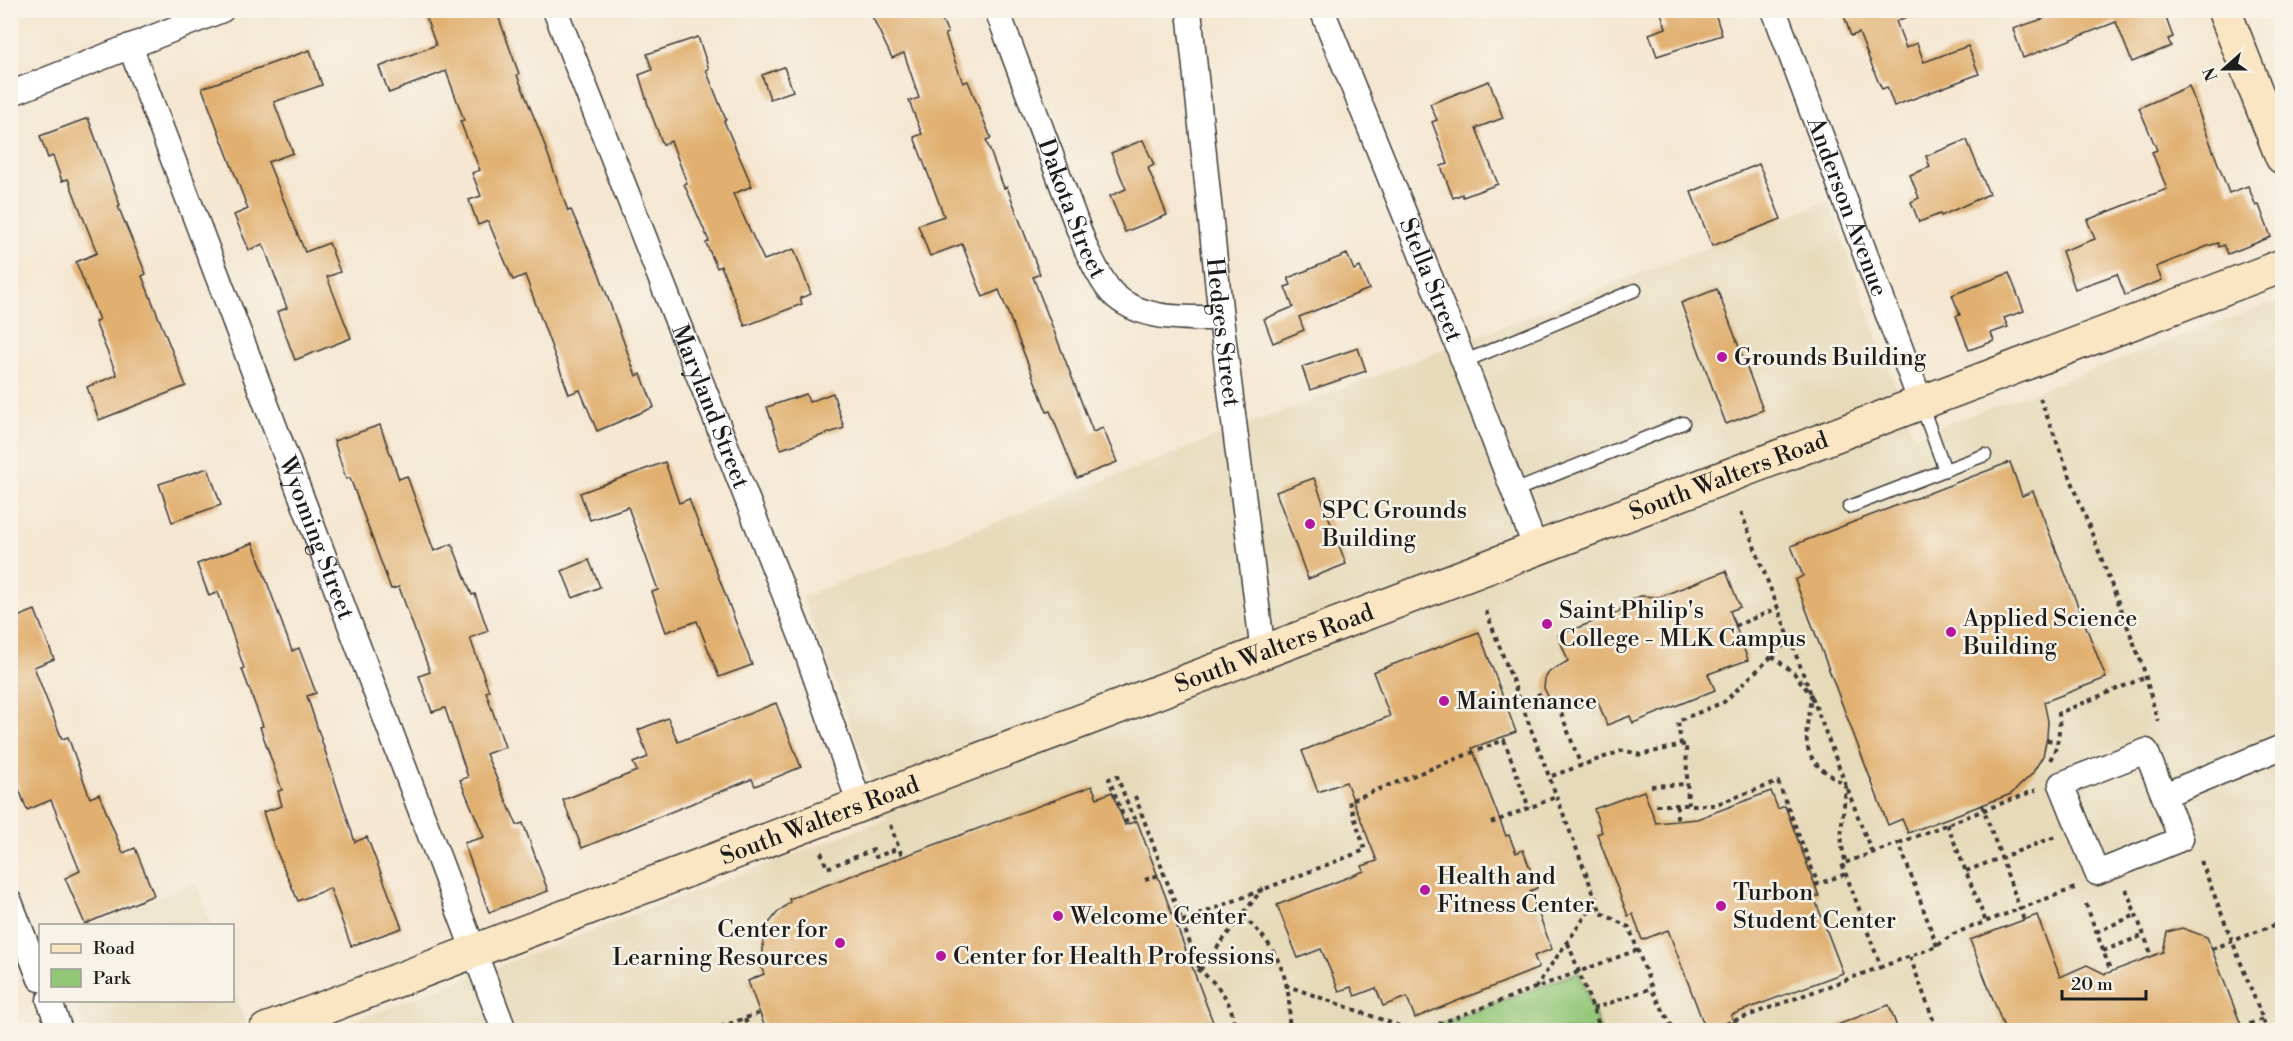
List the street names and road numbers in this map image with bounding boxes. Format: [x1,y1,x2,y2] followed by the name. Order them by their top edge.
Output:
[1799,112,1894,301] street label: Anderson Avenue
[1030,135,1113,284] street label: Dakota Street
[1392,214,1469,347] street label: Stella Street
[1199,256,1246,409] street label: Hedges Street
[664,321,756,494] street label: Maryland Street
[1625,425,1833,528] street label: South Walters Road
[271,451,361,624] street label: Wyoming Street
[1171,597,1378,700] street label: South Walters Road
[716,770,924,872] street label: South Walters Road

